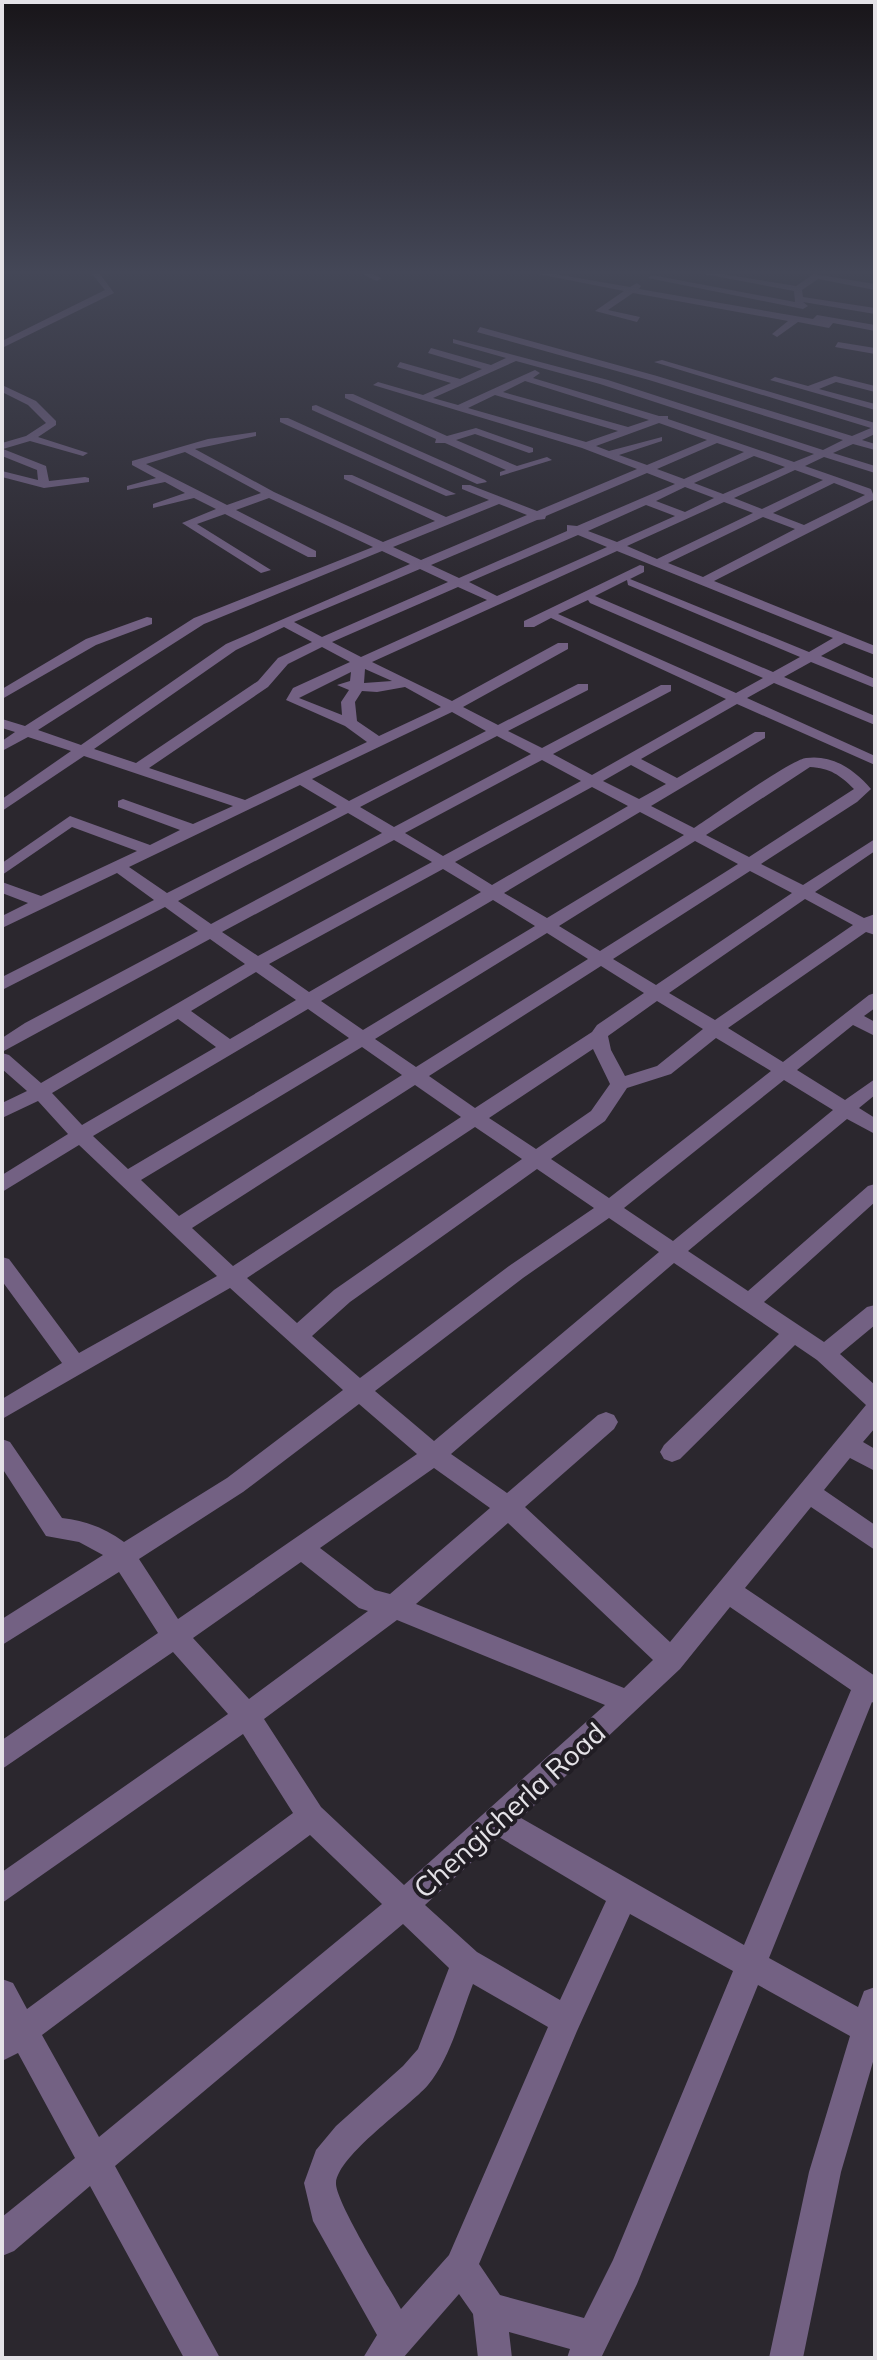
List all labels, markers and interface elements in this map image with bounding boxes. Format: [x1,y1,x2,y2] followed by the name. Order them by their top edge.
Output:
[406,1715,612,1905] street label: Chengicherla Road

